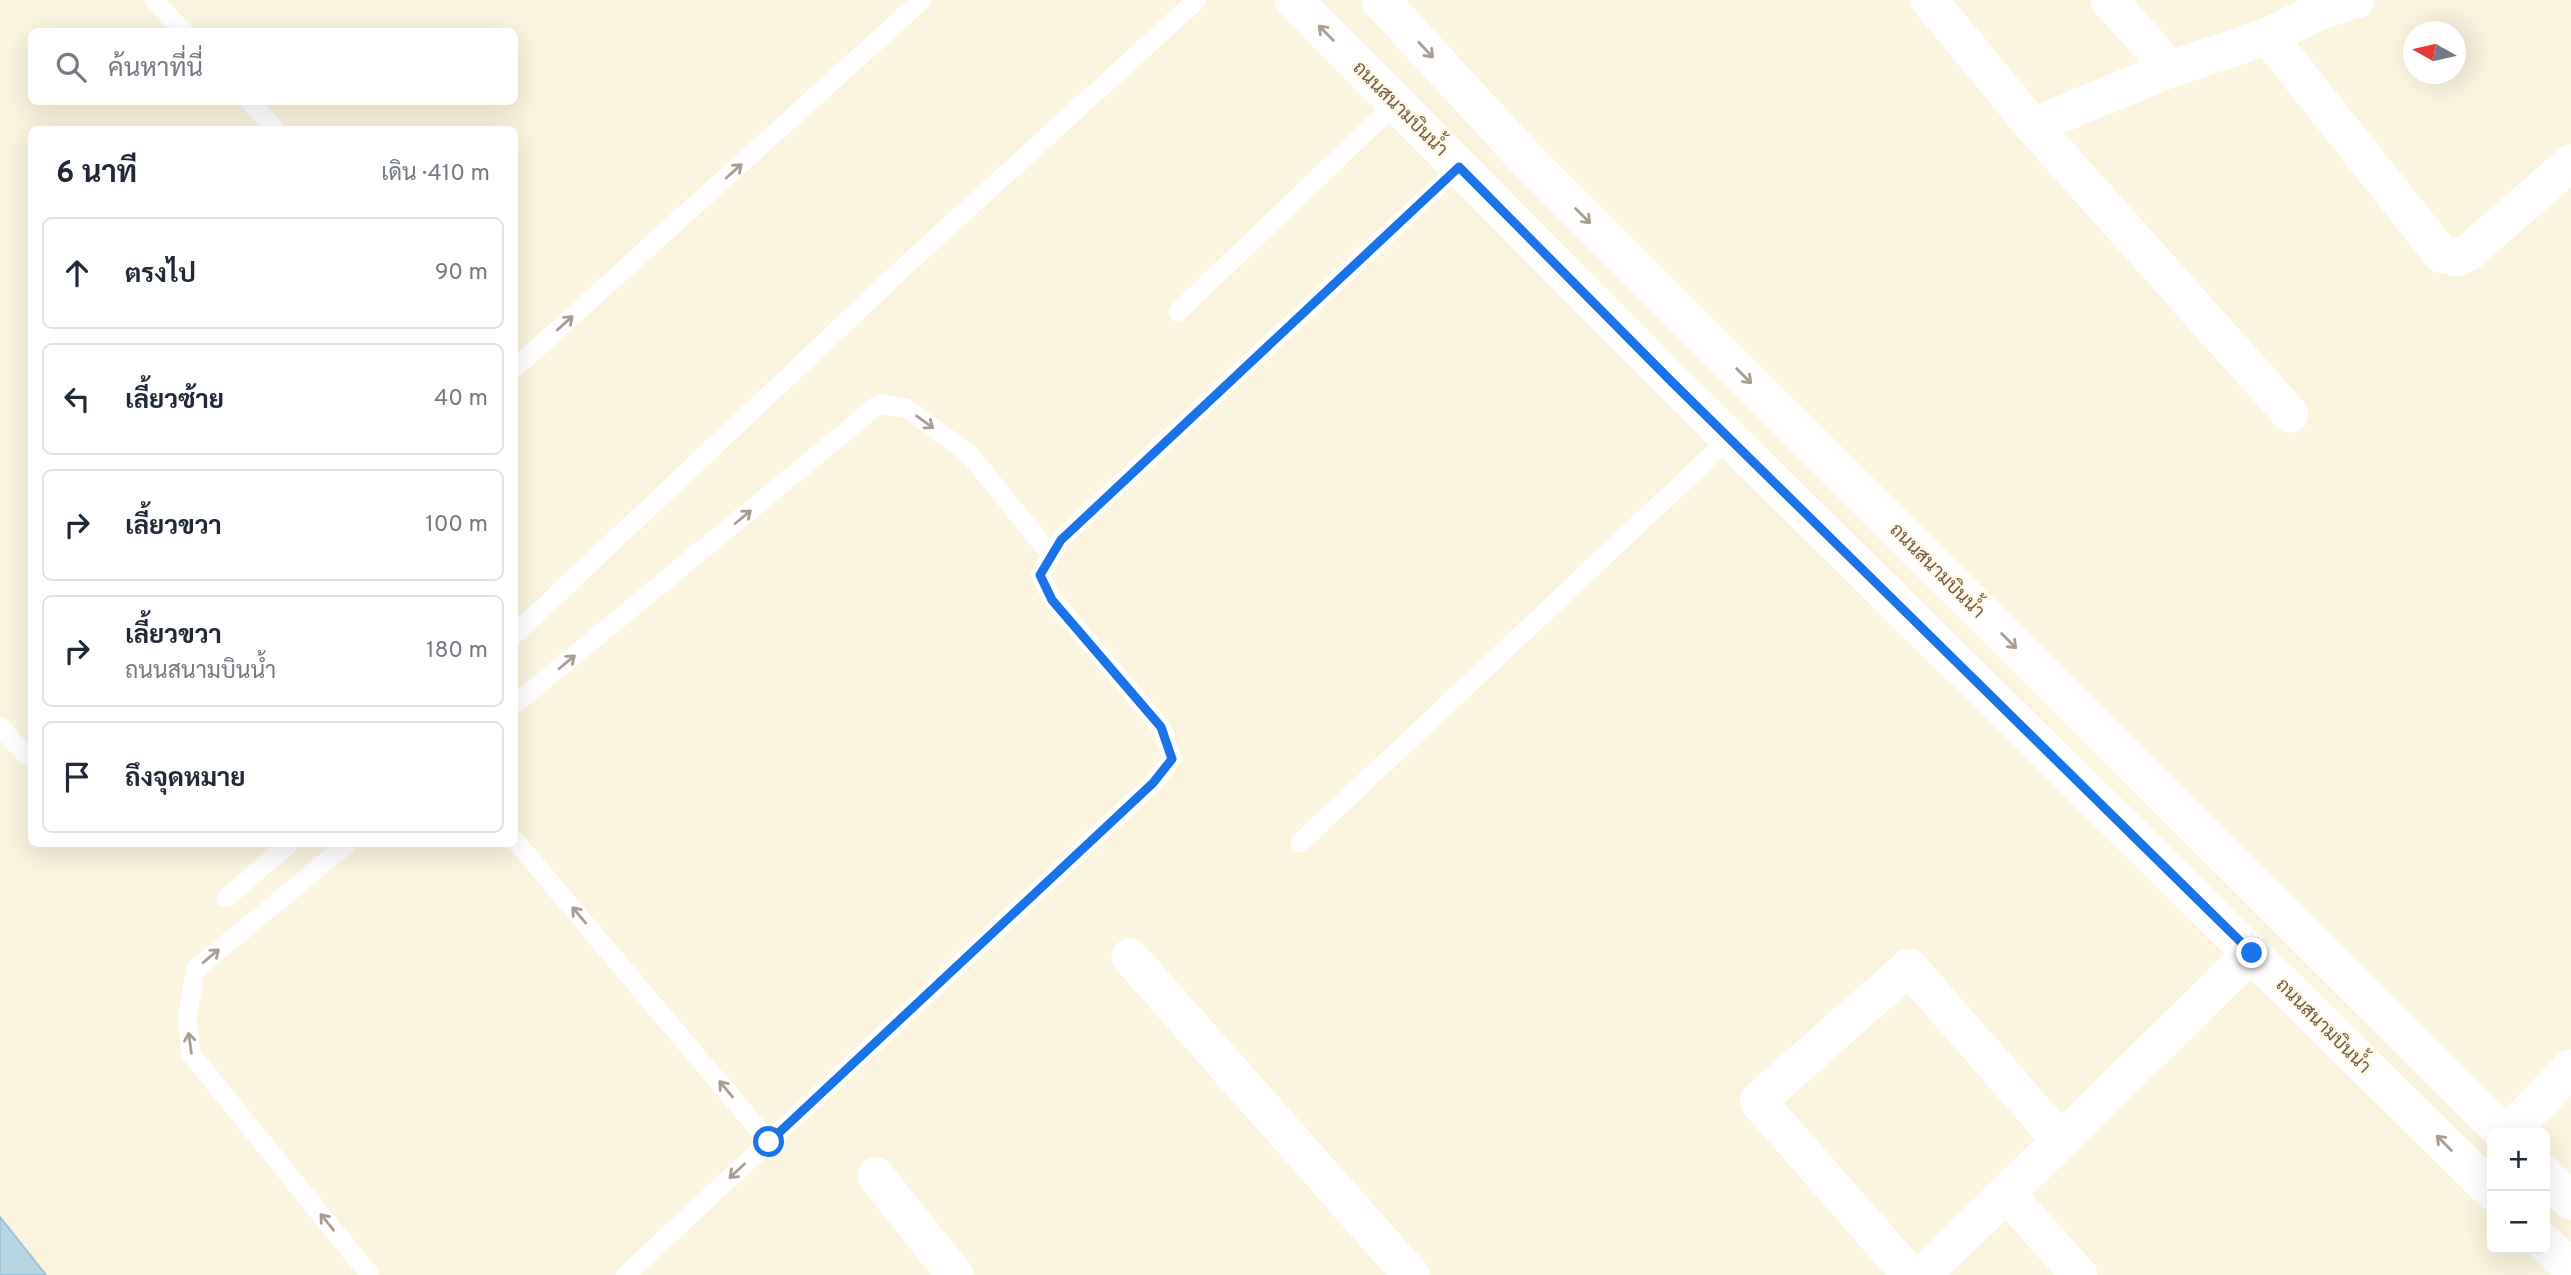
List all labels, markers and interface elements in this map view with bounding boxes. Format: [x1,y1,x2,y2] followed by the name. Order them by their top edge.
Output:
[2403,21,2466,84] north arrow
[1318,25,1335,42] one-way arrow
[28,28,518,105] search box
[1418,41,1435,58] one-way arrow
[52,48,90,86] icon: search
[108,53,203,86] text: ค้นหาที่นี่
[1347,53,1456,162] street label: ถนนสนามบินน้ำ
[56,156,137,193] text: 6 นาที
[381,160,490,189] text: เดิน · 410 m
[725,162,742,179] one-way arrow
[1574,207,1591,224] one-way arrow
[58,254,96,292] icon: ahead
[125,259,196,292] text: ตรงไป
[435,259,488,288] text: 90 m
[556,315,574,331] one-way arrow
[1735,368,1752,385] one-way arrow
[58,380,96,418] icon: left
[125,385,224,418] text: เลี้ยวซ้าย
[434,385,488,414] text: 40 m
[915,414,934,429] one-way arrow
[58,506,96,544] icon: right
[733,509,751,525] one-way arrow
[125,511,222,544] text: เลี้ยวขวา
[425,511,488,540] text: 100 m
[1884,515,1993,624] street label: ถนนสนามบินน้ำ
[125,620,222,653] text: เลี้ยวขวา
[58,632,96,670] icon: right
[2000,632,2017,649] one-way arrow
[426,637,488,666] text: 180 m
[558,654,576,670] one-way arrow
[125,658,276,687] text: ถนนสนามบินน้ำ
[58,758,96,796] icon: arrive
[125,763,246,796] text: ถึงจุดหมาย
[571,907,587,925] one-way arrow
[2236,937,2267,968] route end
[202,948,220,964] one-way arrow
[2270,970,2379,1079] street label: ถนนสนามบินน้ำ
[183,1032,196,1055] one-way arrow
[718,1081,733,1099] one-way arrow
[753,1126,784,1157] route start
[2487,1128,2550,1254] map controls
[2487,1128,2550,1191] button: +
[2435,1134,2452,1151] one-way arrow
[729,1163,746,1180] one-way arrow
[2487,1191,2550,1254] button: −
[320,1214,335,1232] one-way arrow

